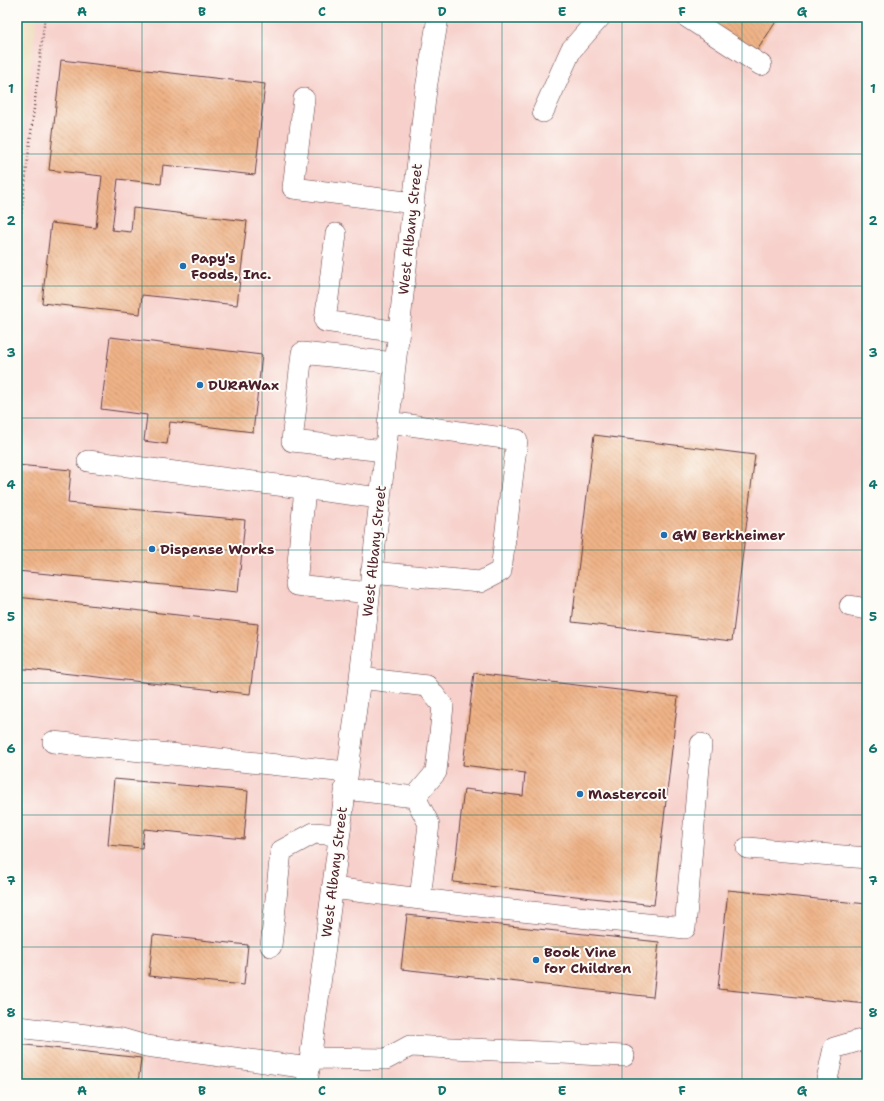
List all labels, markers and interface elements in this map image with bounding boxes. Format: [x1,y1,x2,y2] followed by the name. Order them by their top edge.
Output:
[77,3,87,20] text: A
[198,3,206,20] text: B
[318,3,326,20] text: C
[437,3,447,20] text: D
[558,3,567,20] text: E
[678,3,686,20] text: F
[797,3,808,20] text: G
[8,80,14,97] text: 1
[870,80,876,97] text: 1
[394,162,426,296] street label: West Albany Street
[6,212,16,229] text: 2
[868,212,878,229] text: 2
[191,249,271,283] place label: Papy's Foods, Inc.
[178,261,188,271] marker: Papy's Foods, Inc.
[6,344,16,361] text: 3
[868,344,878,361] text: 3
[208,376,279,394] place label: DURAWax
[195,380,205,390] marker: DURAWax
[6,476,16,493] text: 4
[868,476,878,493] text: 4
[358,484,390,618] street label: West Albany Street
[672,526,786,544] place label: GW Berkheimer
[659,530,669,540] marker: GW Berkheimer
[160,540,274,558] place label: Dispense Works
[147,544,157,554] marker: Dispense Works
[7,608,15,625] text: 5
[869,608,877,625] text: 5
[6,740,16,757] text: 6
[868,740,878,757] text: 6
[588,785,667,803] place label: Mastercoil
[575,789,585,799] marker: Mastercoil
[317,805,351,939] street label: West Albany Street
[6,872,16,889] text: 7
[868,872,878,889] text: 7
[544,943,631,977] place label: Book Vine for Children
[531,955,541,965] marker: Book Vine for Children
[6,1004,16,1021] text: 8
[868,1004,878,1021] text: 8
[77,1082,87,1099] text: A
[198,1082,206,1099] text: B
[318,1082,326,1099] text: C
[437,1082,447,1099] text: D
[558,1082,567,1099] text: E
[678,1082,686,1099] text: F
[797,1082,808,1099] text: G

